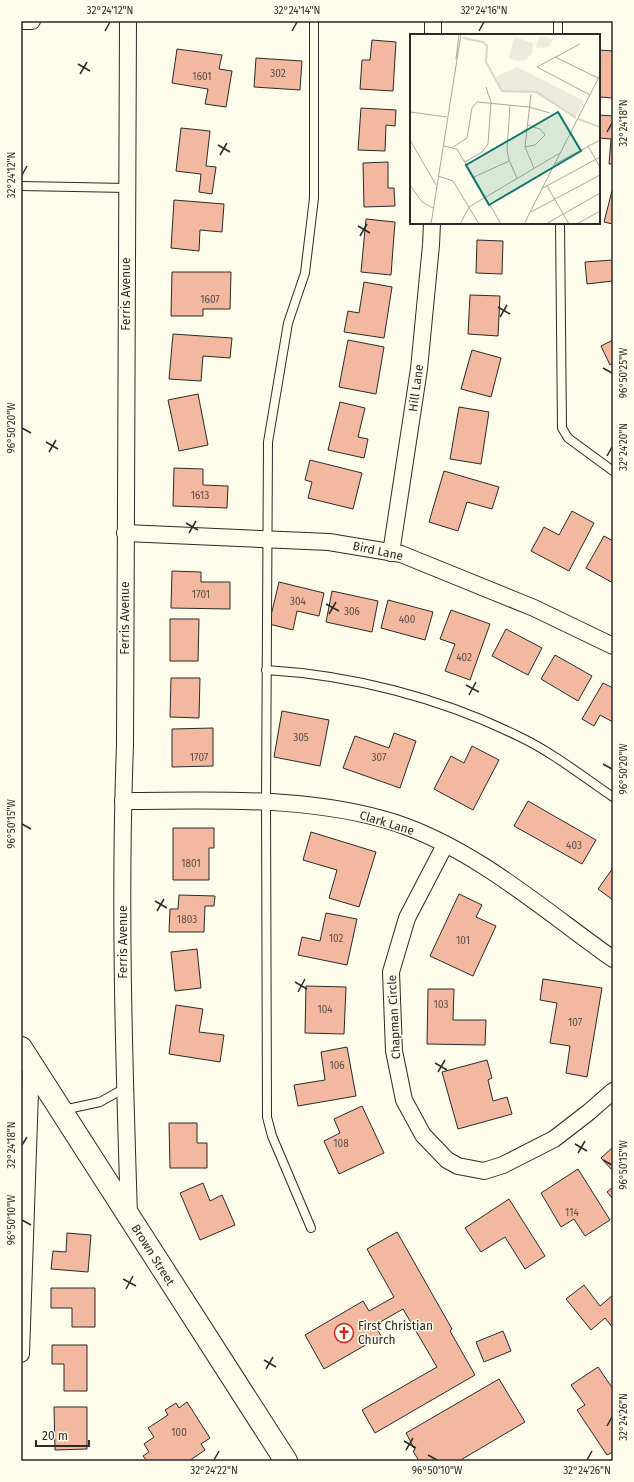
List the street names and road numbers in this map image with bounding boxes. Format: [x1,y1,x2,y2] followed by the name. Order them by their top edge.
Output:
[119,257,133,331] street label: Ferris Avenue
[406,363,426,413] street label: Hill Lane
[351,539,405,563] street label: Bird Lane
[118,581,132,655] street label: Ferris Avenue
[358,808,416,838] street label: Clark Lane
[116,905,130,979] street label: Ferris Avenue
[385,974,403,1060] street label: Chapman Circle
[129,1222,178,1289] street label: Brown Street

